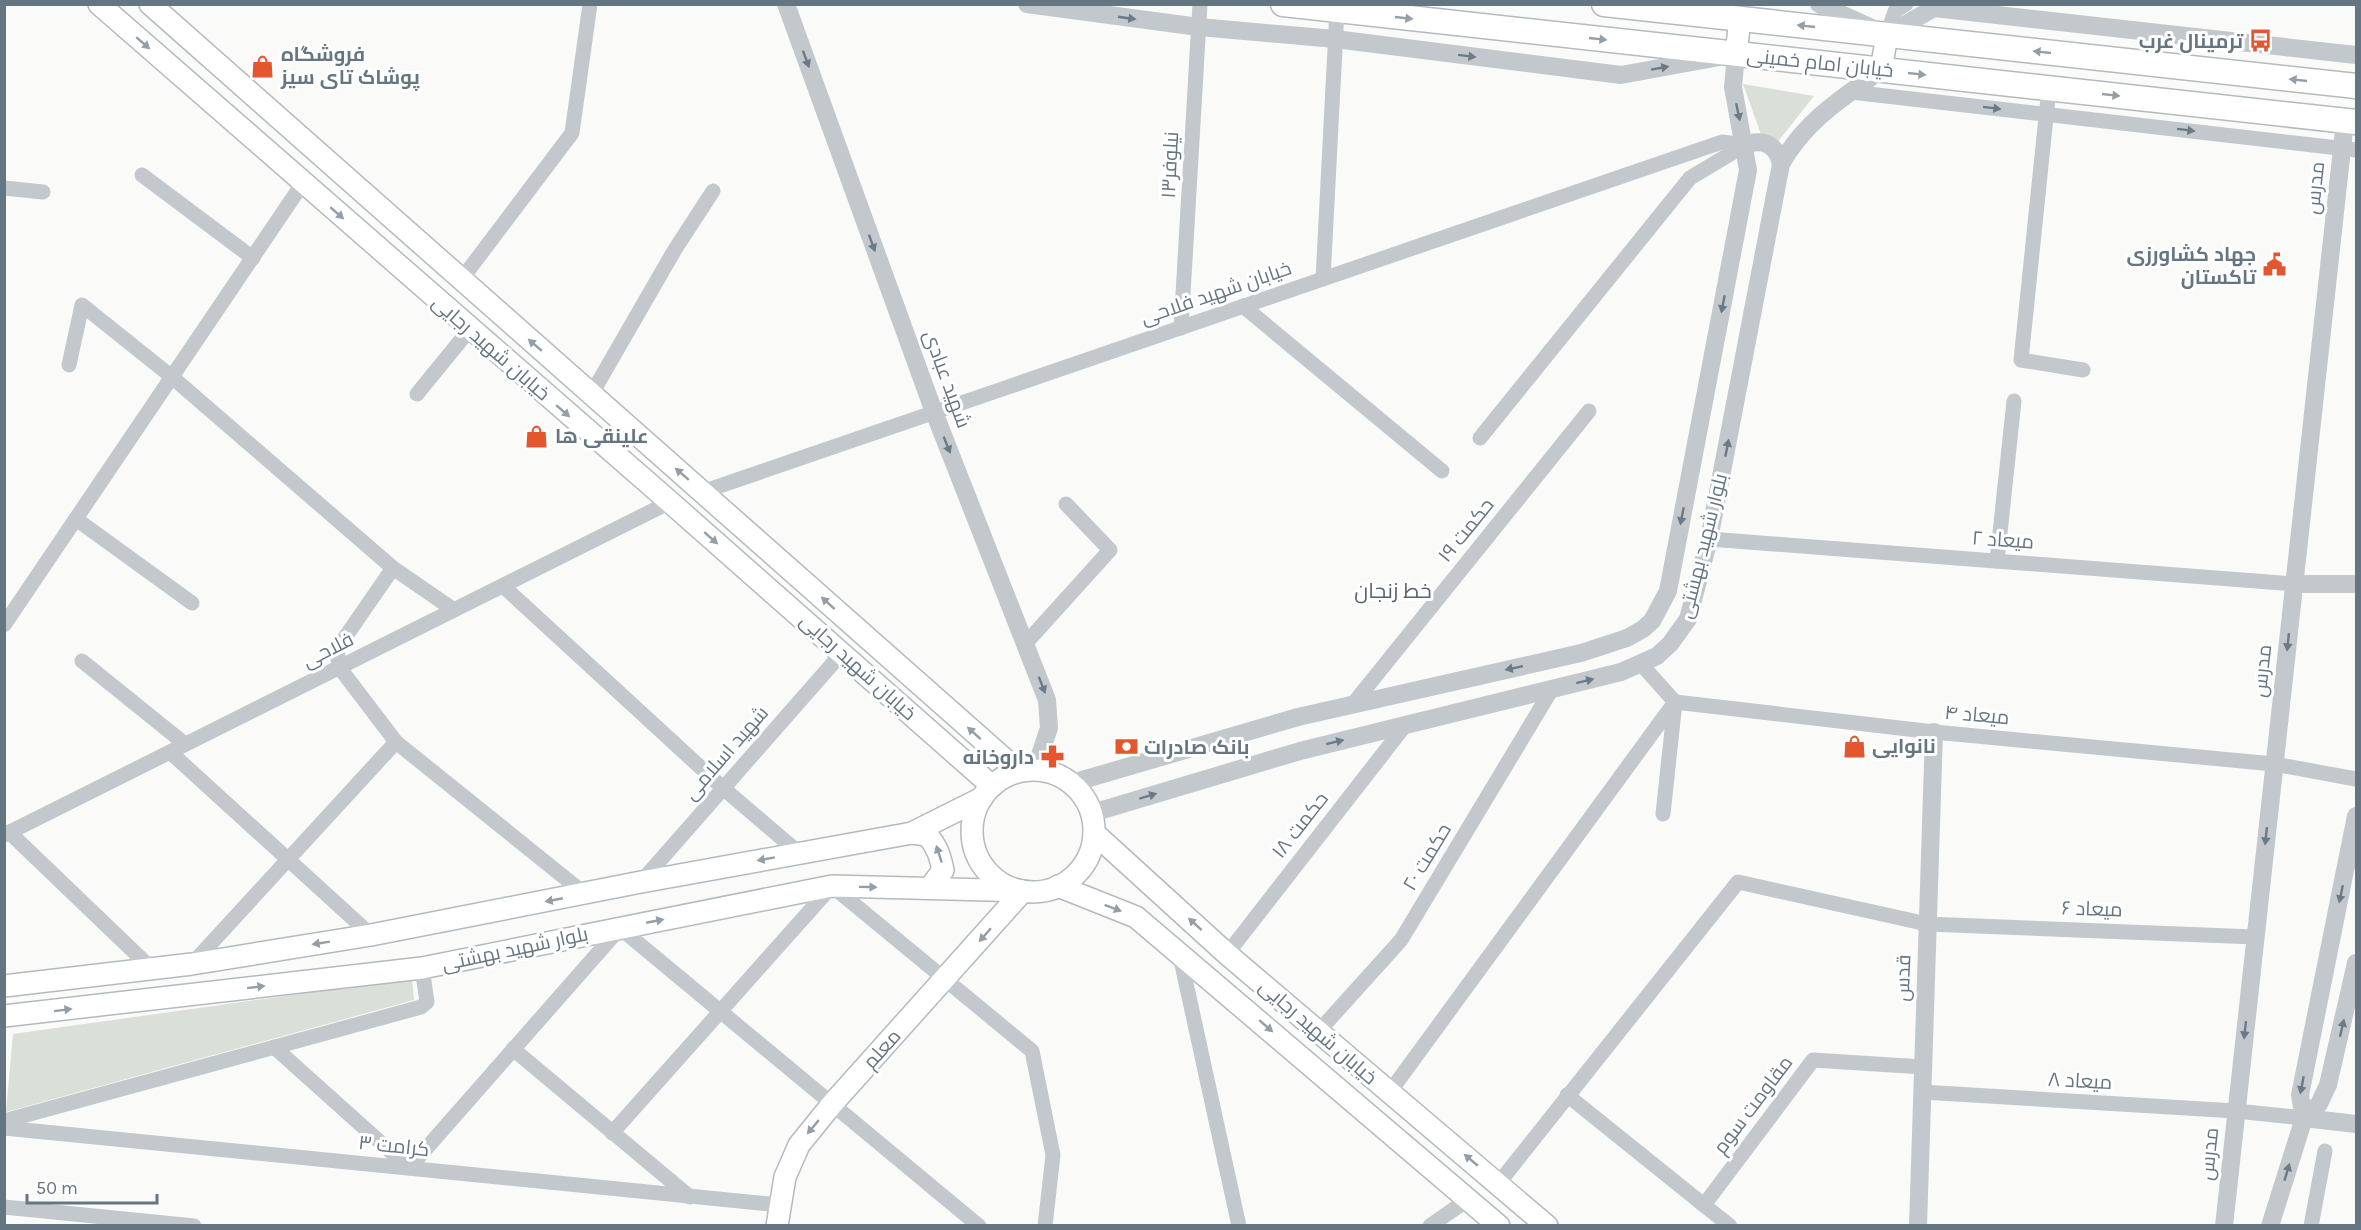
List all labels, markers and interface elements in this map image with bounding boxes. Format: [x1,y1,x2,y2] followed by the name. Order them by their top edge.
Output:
[1117,13,1136,22] one-way arrow
[1395,13,1414,23] one-way arrow
[1797,22,1816,31] one-way arrow
[2248,28,2274,54] bus stop icon: ترمینال غرب
[2139,30,2244,53] place label: ترمینال غرب
[1589,34,1608,44] one-way arrow
[135,36,150,49] one-way arrow
[280,43,420,91] place label: فروشگاه پوشاک تای سیز
[1745,44,1895,84] street label: خیابان امام خمینی
[2032,47,2051,57] one-way arrow
[801,51,811,69] one-way arrow
[1457,51,1476,60] one-way arrow
[250,53,276,79] shop icon: فروشگاه پوشاک تای سیز
[1651,63,1670,72] one-way arrow
[1908,69,1927,79] one-way arrow
[2289,75,2308,85] one-way arrow
[2101,90,2120,100] one-way arrow
[1734,103,1743,122] one-way arrow
[1983,103,2002,113] one-way arrow
[2177,126,2196,135] one-way arrow
[1157,131,1183,199] street label: نیلوفر۱۳
[2301,160,2330,216] street label: مدرس
[330,206,345,220] one-way arrow
[868,234,878,252] one-way arrow
[2127,243,2257,289] place label: جهاد کشاورزی تاکستان
[2261,252,2287,278] public building icon: جهاد کشاورزی تاکستان
[1138,256,1295,330] street label: خیابان شهید فلاحی
[427,291,555,406] street label: خیابان شهید رجایی
[1718,294,1727,313] one-way arrow
[918,327,975,431] street label: شهید عبادی
[527,339,543,352] one-way arrow
[555,404,570,417] one-way arrow
[524,423,550,449] shop icon: علینقی ها
[555,425,649,448] place label: علینقی ها
[942,437,952,455] one-way arrow
[1723,438,1732,457] one-way arrow
[675,468,690,481] one-way arrow
[1674,471,1733,621] street label: بلوار شهید بهشتی
[1433,493,1499,567] street label: حکمت ۱۹
[1677,506,1686,525] one-way arrow
[1971,526,2035,554] street label: میعاد ۲
[703,531,718,544] one-way arrow
[1354,579,1432,604] district label: خط زنجان
[821,597,836,610] one-way arrow
[794,609,921,726] street label: خیابان شهید رجایی
[299,627,358,673] street label: فلاحی
[2283,633,2293,652] one-way arrow
[2248,643,2277,699] street label: مدرس
[1505,664,1524,674] one-way arrow
[1576,675,1595,685] one-way arrow
[1037,677,1047,695] one-way arrow
[679,701,774,805] street label: شهید اسلامی
[1944,701,2010,729] street label: میعاد ۴
[967,727,982,740] one-way arrow
[1841,733,1867,759] shop icon: نانوایی
[1113,734,1139,760] bank icon: بانک صادرات
[1872,735,1936,758] place label: نانوایی
[1144,736,1249,759] place label: بانک صادرات
[1326,736,1344,746] one-way arrow
[1039,744,1065,770] pharmacy icon: داروخانه
[963,746,1034,769] place label: داروخانه
[1267,787,1333,863] street label: حکمت ۱۸
[1139,791,1157,800] one-way arrow
[1398,819,1456,895] street label: حکمت ۲۰
[2262,826,2271,845] one-way arrow
[933,845,943,863] one-way arrow
[757,855,776,864] one-way arrow
[859,882,878,892] one-way arrow
[2335,885,2345,904] one-way arrow
[545,896,564,905] one-way arrow
[2061,896,2123,922] street label: میعاد ۶
[1104,903,1122,913] one-way arrow
[646,916,665,925] one-way arrow
[1188,918,1203,931] one-way arrow
[440,922,590,977] street label: بلوار شهید بهشتی
[979,927,992,942] one-way arrow
[312,939,331,948] one-way arrow
[1891,954,1916,1002] street label: قدس
[1254,975,1382,1090] street label: خیابان شهید رجایی
[247,982,266,992] one-way arrow
[53,1005,72,1014] one-way arrow
[1258,1019,1273,1032] one-way arrow
[2337,1019,2347,1037] one-way arrow
[2240,1020,2250,1039] one-way arrow
[858,1025,907,1075] street label: معلم
[1709,1051,1799,1160] street label: مقاومت سوم
[2047,1068,2113,1094] street label: میعاد ۸
[2297,1076,2306,1095] one-way arrow
[807,1119,820,1134] one-way arrow
[2195,1126,2224,1182] street label: مدرس
[357,1131,431,1161] street label: کرامت ۳
[1463,1155,1478,1167] one-way arrow
[2283,1163,2292,1181] one-way arrow
[27,1167,158,1205] scale bar
[36,1177,78,1199] text: 50 m

